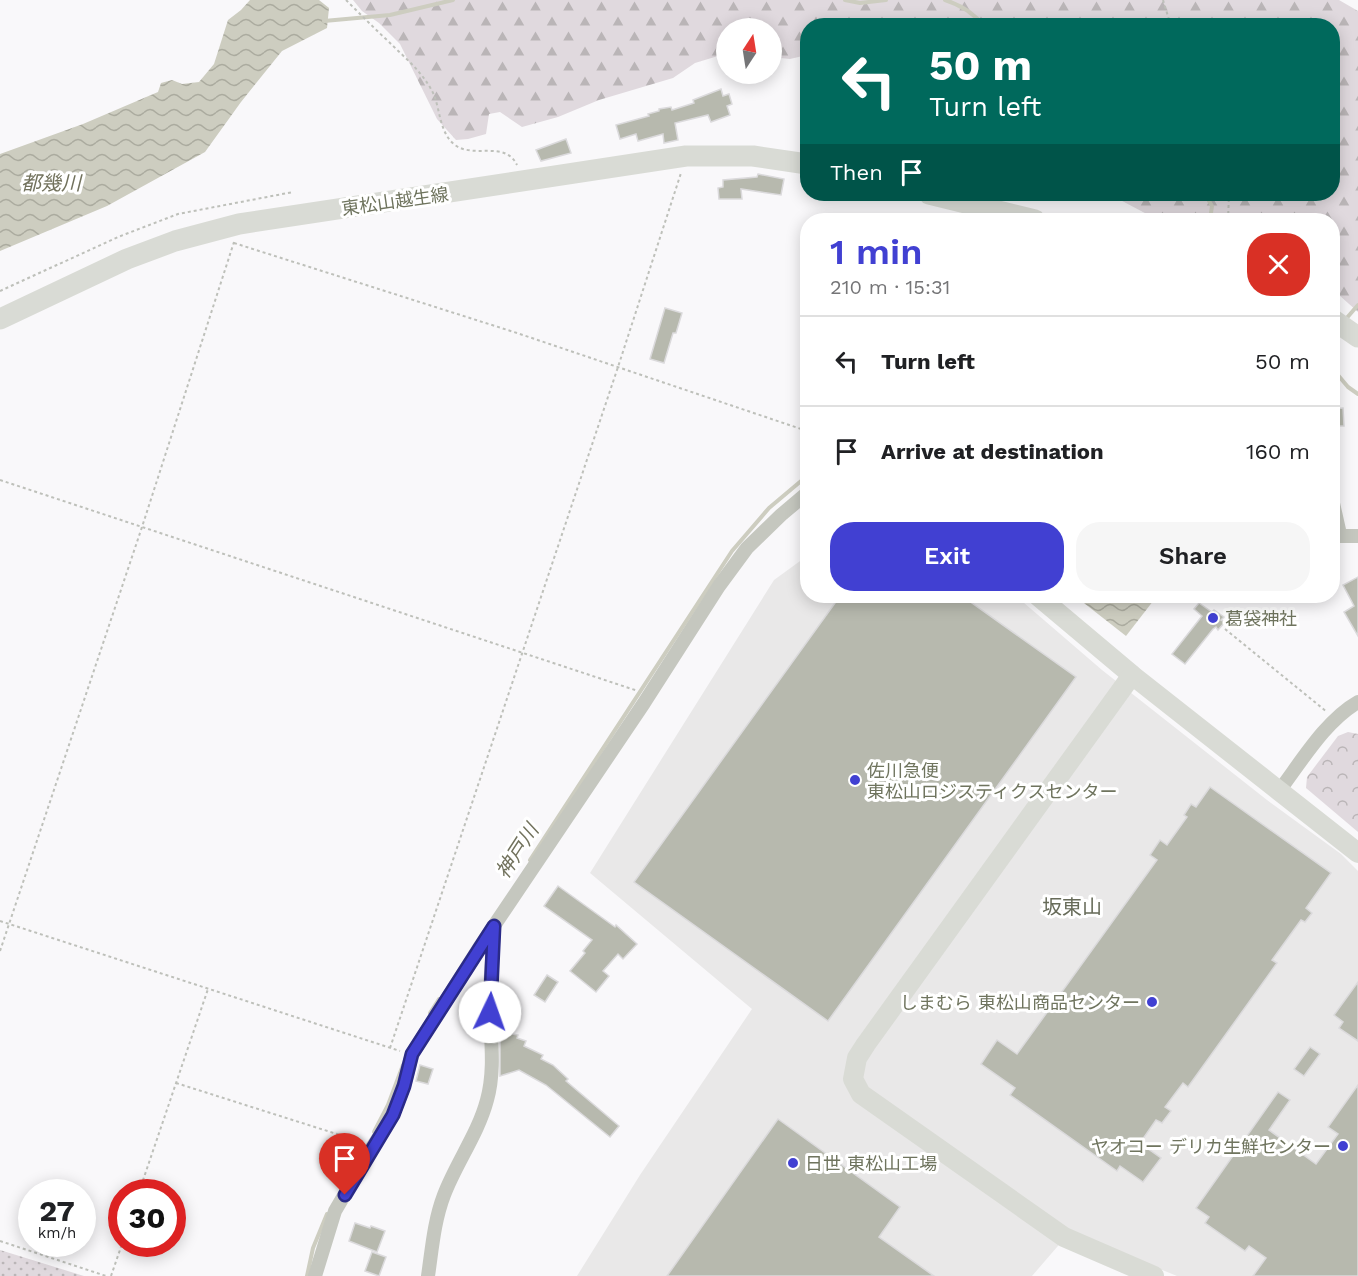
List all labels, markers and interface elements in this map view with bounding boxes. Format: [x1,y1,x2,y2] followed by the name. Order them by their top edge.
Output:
[716,18,782,84] north arrow
[716,18,782,84] map controls
[929,41,1032,90] text: 50 m
[830,42,908,120] icon: left
[929,91,1041,123] text: Turn left
[895,156,928,189] icon: arrive
[830,160,883,185] text: Then
[21,171,83,195] water label: 都幾川
[340,183,450,219] street label: 東松山越生線
[830,231,922,273] text: 1 min
[1247,233,1310,296] button: close
[830,275,950,299] text: 210 m · 15:31
[830,345,863,378] icon: left
[881,349,975,374] text: Turn left
[1255,349,1310,374] text: 50 m
[830,435,863,468] icon: arrive
[881,439,1104,464] text: Arrive at destination
[1246,439,1310,464] text: 160 m
[830,522,1064,591] button: Exit
[1076,522,1310,591] button: Share
[1225,608,1297,629] place label: 葛袋神社
[1206,611,1220,625] marker: 葛袋神社
[867,760,1117,802] place label: 佐川急便 東松山ロジスティクスセンター
[848,773,862,787] marker: 佐川急便 東松山ロジスティクスセンター
[491,818,544,883] water label: 神戸川
[1042,895,1102,919] district label: 坂東山
[458,980,522,1044] position arrow
[900,992,1140,1013] place label: しまむら 東松山商品センター
[1145,995,1159,1009] marker: しまむら 東松山商品センター
[319,1133,370,1195] pin
[1091,1136,1331,1157] place label: ヤオコー デリカ生鮮センター
[1336,1139,1350,1153] marker: ヤオコー デリカ生鮮センター
[328,1142,361,1175] icon: arrive
[805,1153,937,1174] place label: 日世 東松山工場
[786,1156,800,1170] marker: 日世 東松山工場
[108,1179,186,1257] speed limit sign: 30
[39,1193,75,1228] text: 27
[38,1224,76,1242] text: km/h

